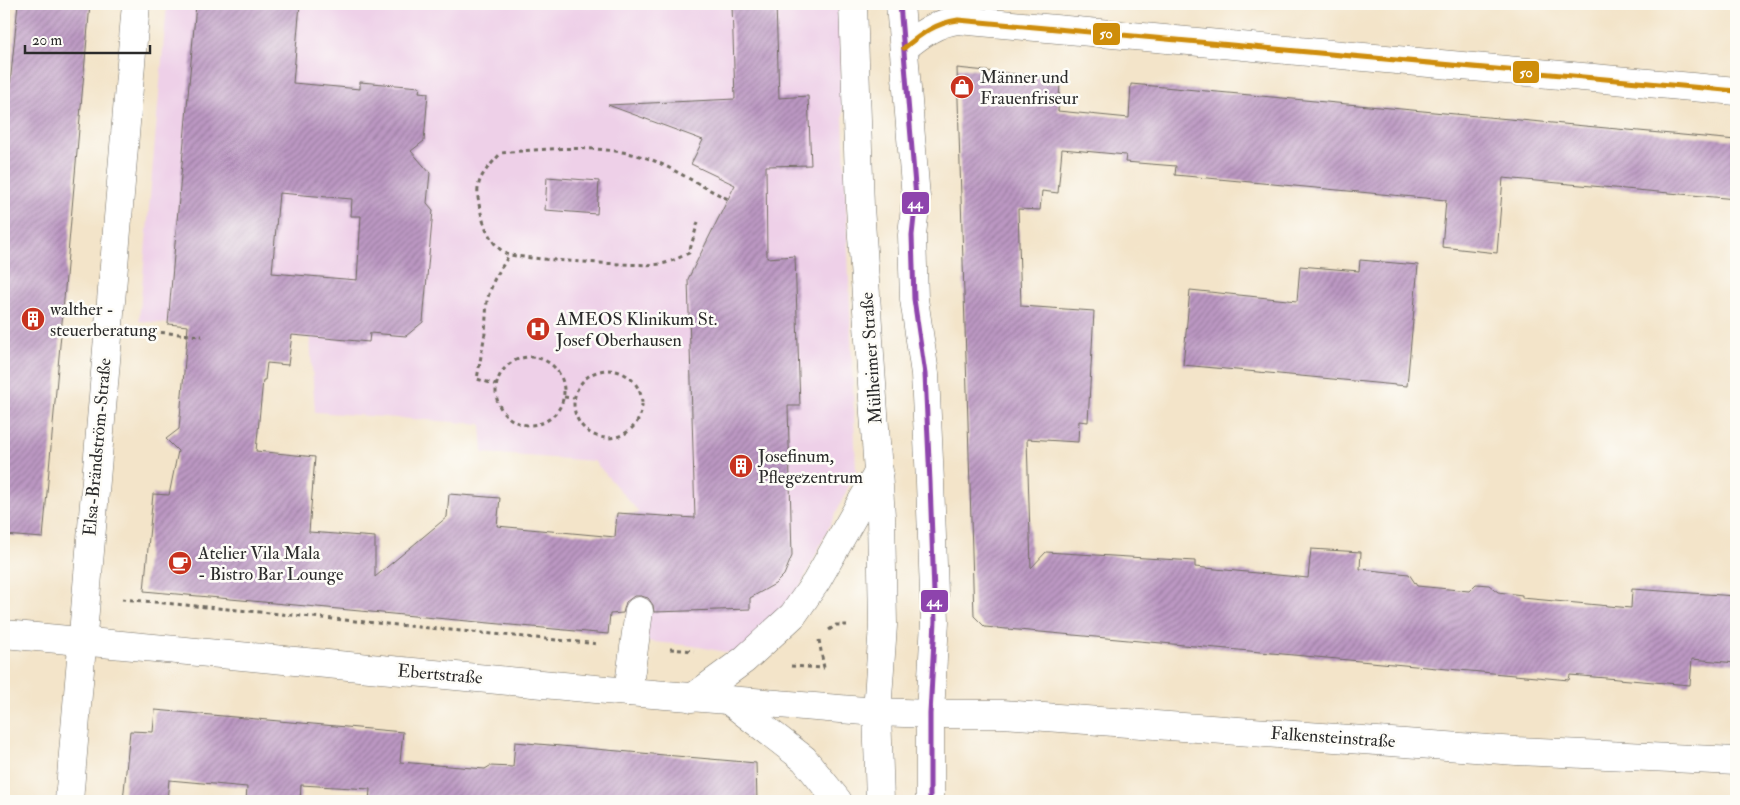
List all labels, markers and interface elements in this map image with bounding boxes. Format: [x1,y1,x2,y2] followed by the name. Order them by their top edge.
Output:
[25,22,150,54] scale bar
[1092,22,1121,46] line badge: 50
[1099,25,1113,42] text: 50
[32,31,62,50] text: 20 m
[1512,60,1540,84] line badge: 50
[1519,64,1533,81] text: 50
[980,66,1078,110] place label: Männer und Frauenfriseur
[949,74,975,100] shop icon: Männer und Frauenfriseur
[901,191,930,215] line badge: 44
[906,195,924,212] text: 44
[855,291,888,425] street label: Mülheimer Straße
[50,298,158,342] place label: walther - steuerberatung
[20,306,46,332] building icon: walther - steuerberatung
[555,308,717,352] place label: AMEOS Klinikum St. Josef Oberhausen
[525,316,551,342] hospital icon: AMEOS Klinikum St. Josef Oberhausen
[78,357,117,537] street label: Elsa-Brändström-Straße
[757,445,863,489] place label: Josefinum, Pflegezentrum
[728,453,754,479] building icon: Josefinum, Pflegezentrum
[197,542,344,586] place label: Atelier Vila Mala - Bistro Bar Lounge
[167,550,193,576] cafe icon: Atelier Vila Mala - Bistro Bar Lounge
[920,589,949,613] line badge: 44
[925,593,943,610] text: 44
[397,659,484,690] street label: Ebertstraße
[1270,722,1397,753] street label: Falkensteinstraße

